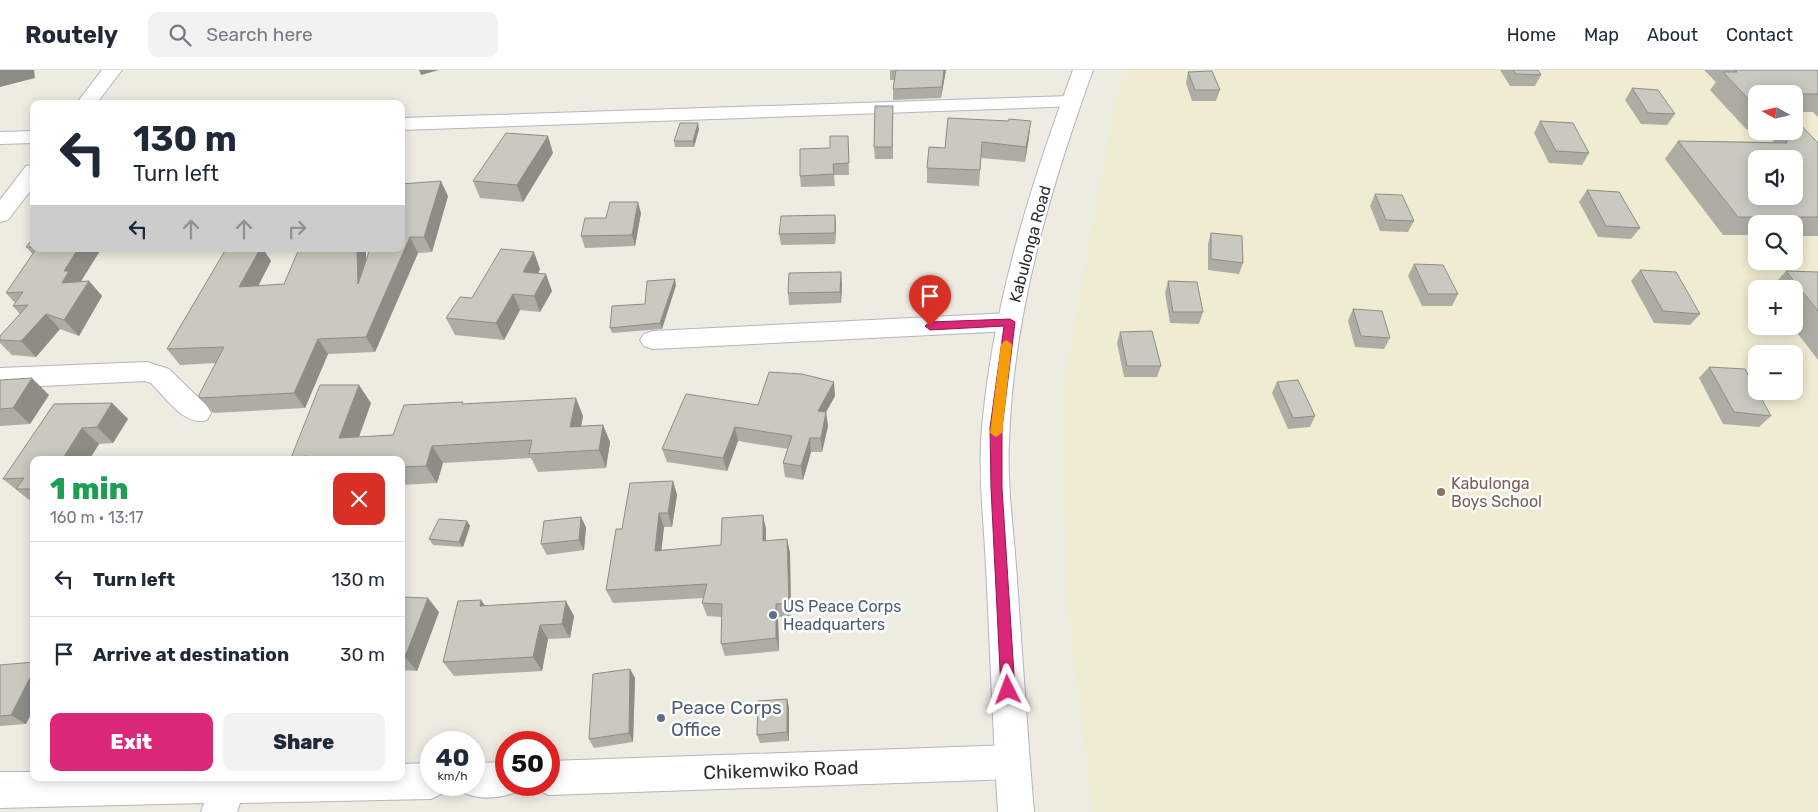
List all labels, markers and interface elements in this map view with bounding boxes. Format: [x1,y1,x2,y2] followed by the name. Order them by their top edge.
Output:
[148,12,498,57] search box
[25,21,118,49] text: Routely
[166,21,194,49] icon: search
[206,23,313,46] text: Search here
[1507,24,1556,46] text: Home
[1584,24,1619,46] text: Map
[1647,24,1698,46] text: About
[1726,24,1793,46] text: Contact
[1748,85,1802,140] north arrow
[1748,85,1803,400] map controls
[133,118,237,160] text: 130 m
[50,120,115,185] icon: left
[1748,150,1803,205] button: sound
[133,160,219,187] text: Turn left
[1005,183,1055,305] street label: Kabulonga Road
[124,215,152,243] icon: left
[177,215,205,243] icon: ahead
[230,215,258,243] icon: ahead
[283,215,311,243] icon: right
[1748,215,1803,270] button: search
[909,275,951,326] pin
[1748,280,1803,335] button: +
[916,282,944,310] icon: arrive
[1748,345,1803,400] button: −
[50,471,128,507] text: 1 min
[333,473,385,525] button: close
[1451,474,1542,511] place label: Kabulonga Boys School
[1435,486,1447,498] marker: Kabulonga Boys School
[50,508,144,527] text: 160 m · 13:17
[50,565,78,593] icon: left
[93,568,175,591] text: Turn left
[332,568,385,591] text: 130 m
[783,597,901,634] place label: US Peace Corps Headquarters
[767,609,779,621] marker: US Peace Corps Headquarters
[50,640,78,668] icon: arrive
[93,643,289,666] text: Arrive at destination
[340,643,385,666] text: 30 m
[981,663,1033,715] position arrow
[671,696,782,741] place label: Peace Corps Office
[655,712,667,724] marker: Peace Corps Office
[50,713,213,771] button: Exit
[223,713,385,771] button: Share
[495,731,560,796] speed limit sign: 50
[435,743,470,772] text: 40
[703,756,859,784] street label: Chikemwiko Road
[438,769,467,783] text: km/h

